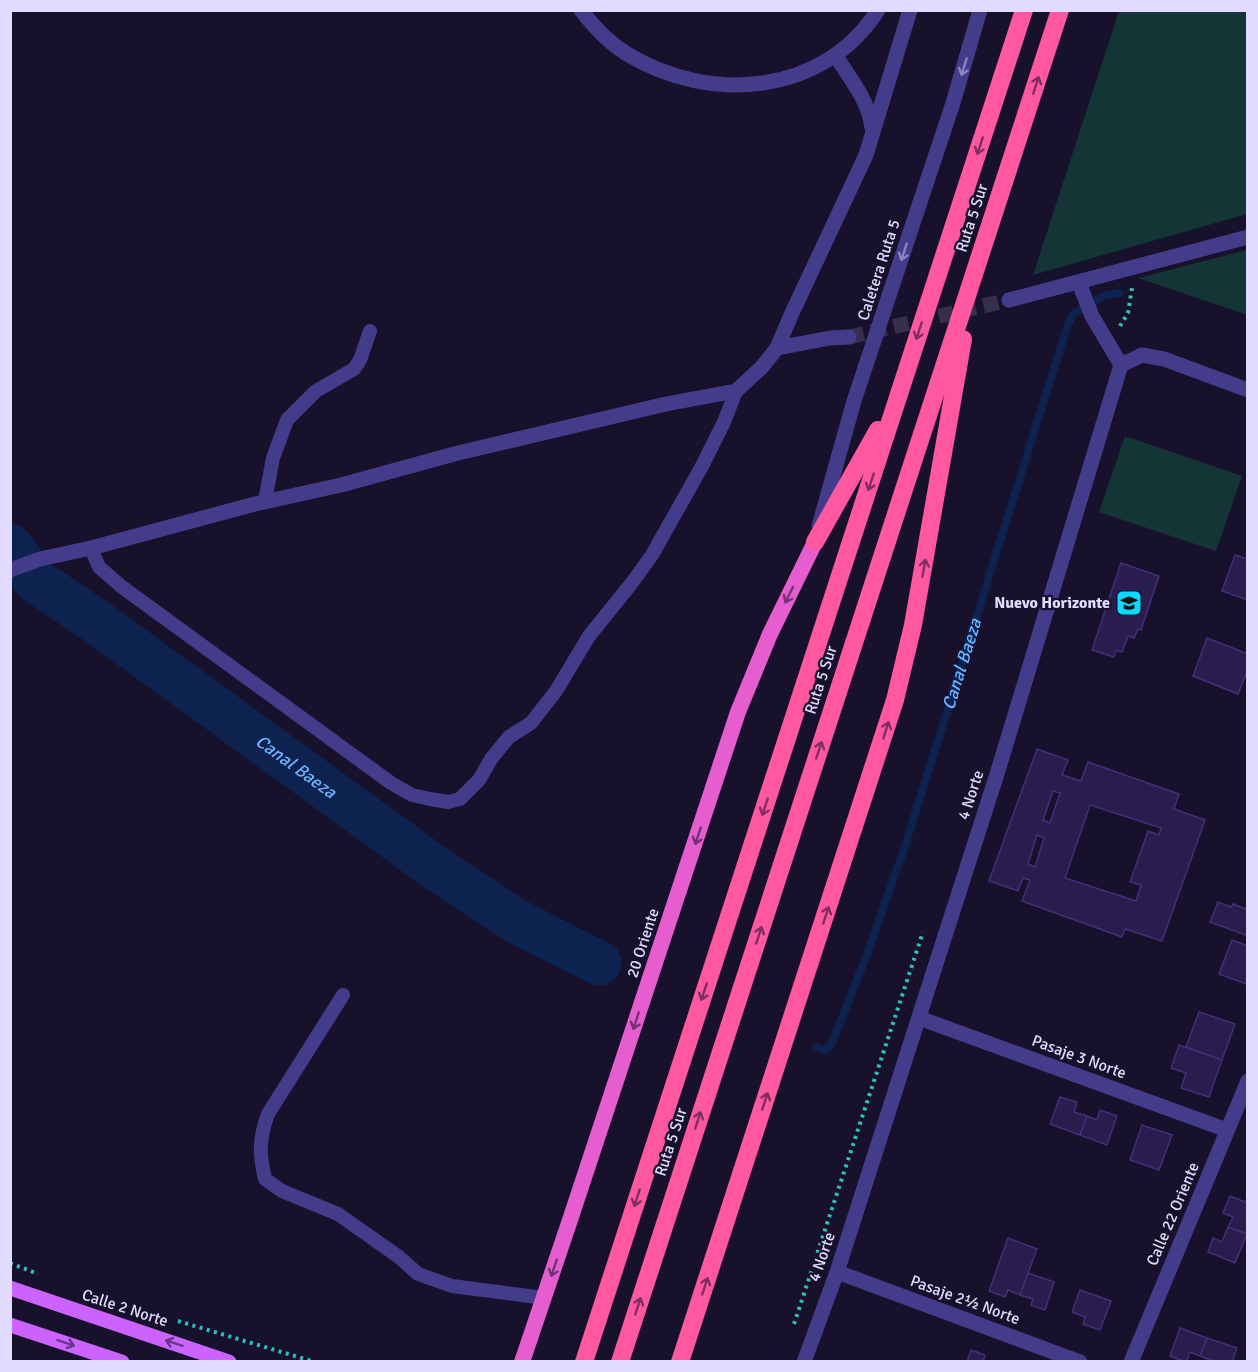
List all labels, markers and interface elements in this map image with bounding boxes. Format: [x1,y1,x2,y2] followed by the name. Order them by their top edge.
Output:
[958,57,969,76] one-way arrow
[1031,76,1042,95] one-way arrow
[974,136,985,155] one-way arrow
[952,181,993,255] street label: Ruta 5 Sur
[853,217,905,323] street label: Caletera Ruta 5
[897,242,908,261] one-way arrow
[913,321,924,340] one-way arrow
[864,472,875,491] one-way arrow
[918,558,929,578] one-way arrow
[783,585,794,603] one-way arrow
[1114,588,1144,618] school or university icon: Nuevo Horizonte
[994,593,1110,613] place label: Nuevo Horizonte
[937,615,987,712] water label: Canal Baeza
[801,643,842,717] street label: Ruta 5 Sur
[881,721,892,740] one-way arrow
[251,730,341,804] water label: Canal Baeza
[814,741,825,760] one-way arrow
[954,768,988,822] street label: 4 Norte
[758,797,769,816] one-way arrow
[691,826,702,845] one-way arrow
[622,906,664,980] street label: 20 Oriente
[821,906,832,925] one-way arrow
[754,926,765,945] one-way arrow
[698,982,709,1001] one-way arrow
[630,1011,641,1030] one-way arrow
[1029,1031,1129,1083] street label: Pasaje 3 Norte
[761,1092,772,1111] one-way arrow
[651,1105,692,1179] street label: Ruta 5 Sur
[694,1111,705,1130] one-way arrow
[1142,1159,1204,1269] street label: Calle 22 Oriente
[631,1188,642,1207] one-way arrow
[804,1230,840,1284] street label: 4 Norte
[548,1258,559,1277] one-way arrow
[907,1271,1023,1329] street label: Pasaje 2½ Norte
[700,1277,711,1296] one-way arrow
[79,1285,171,1331] street label: Calle 2 Norte
[633,1297,644,1316] one-way arrow
[165,1337,184,1348] one-way arrow
[56,1339,75,1350] one-way arrow

